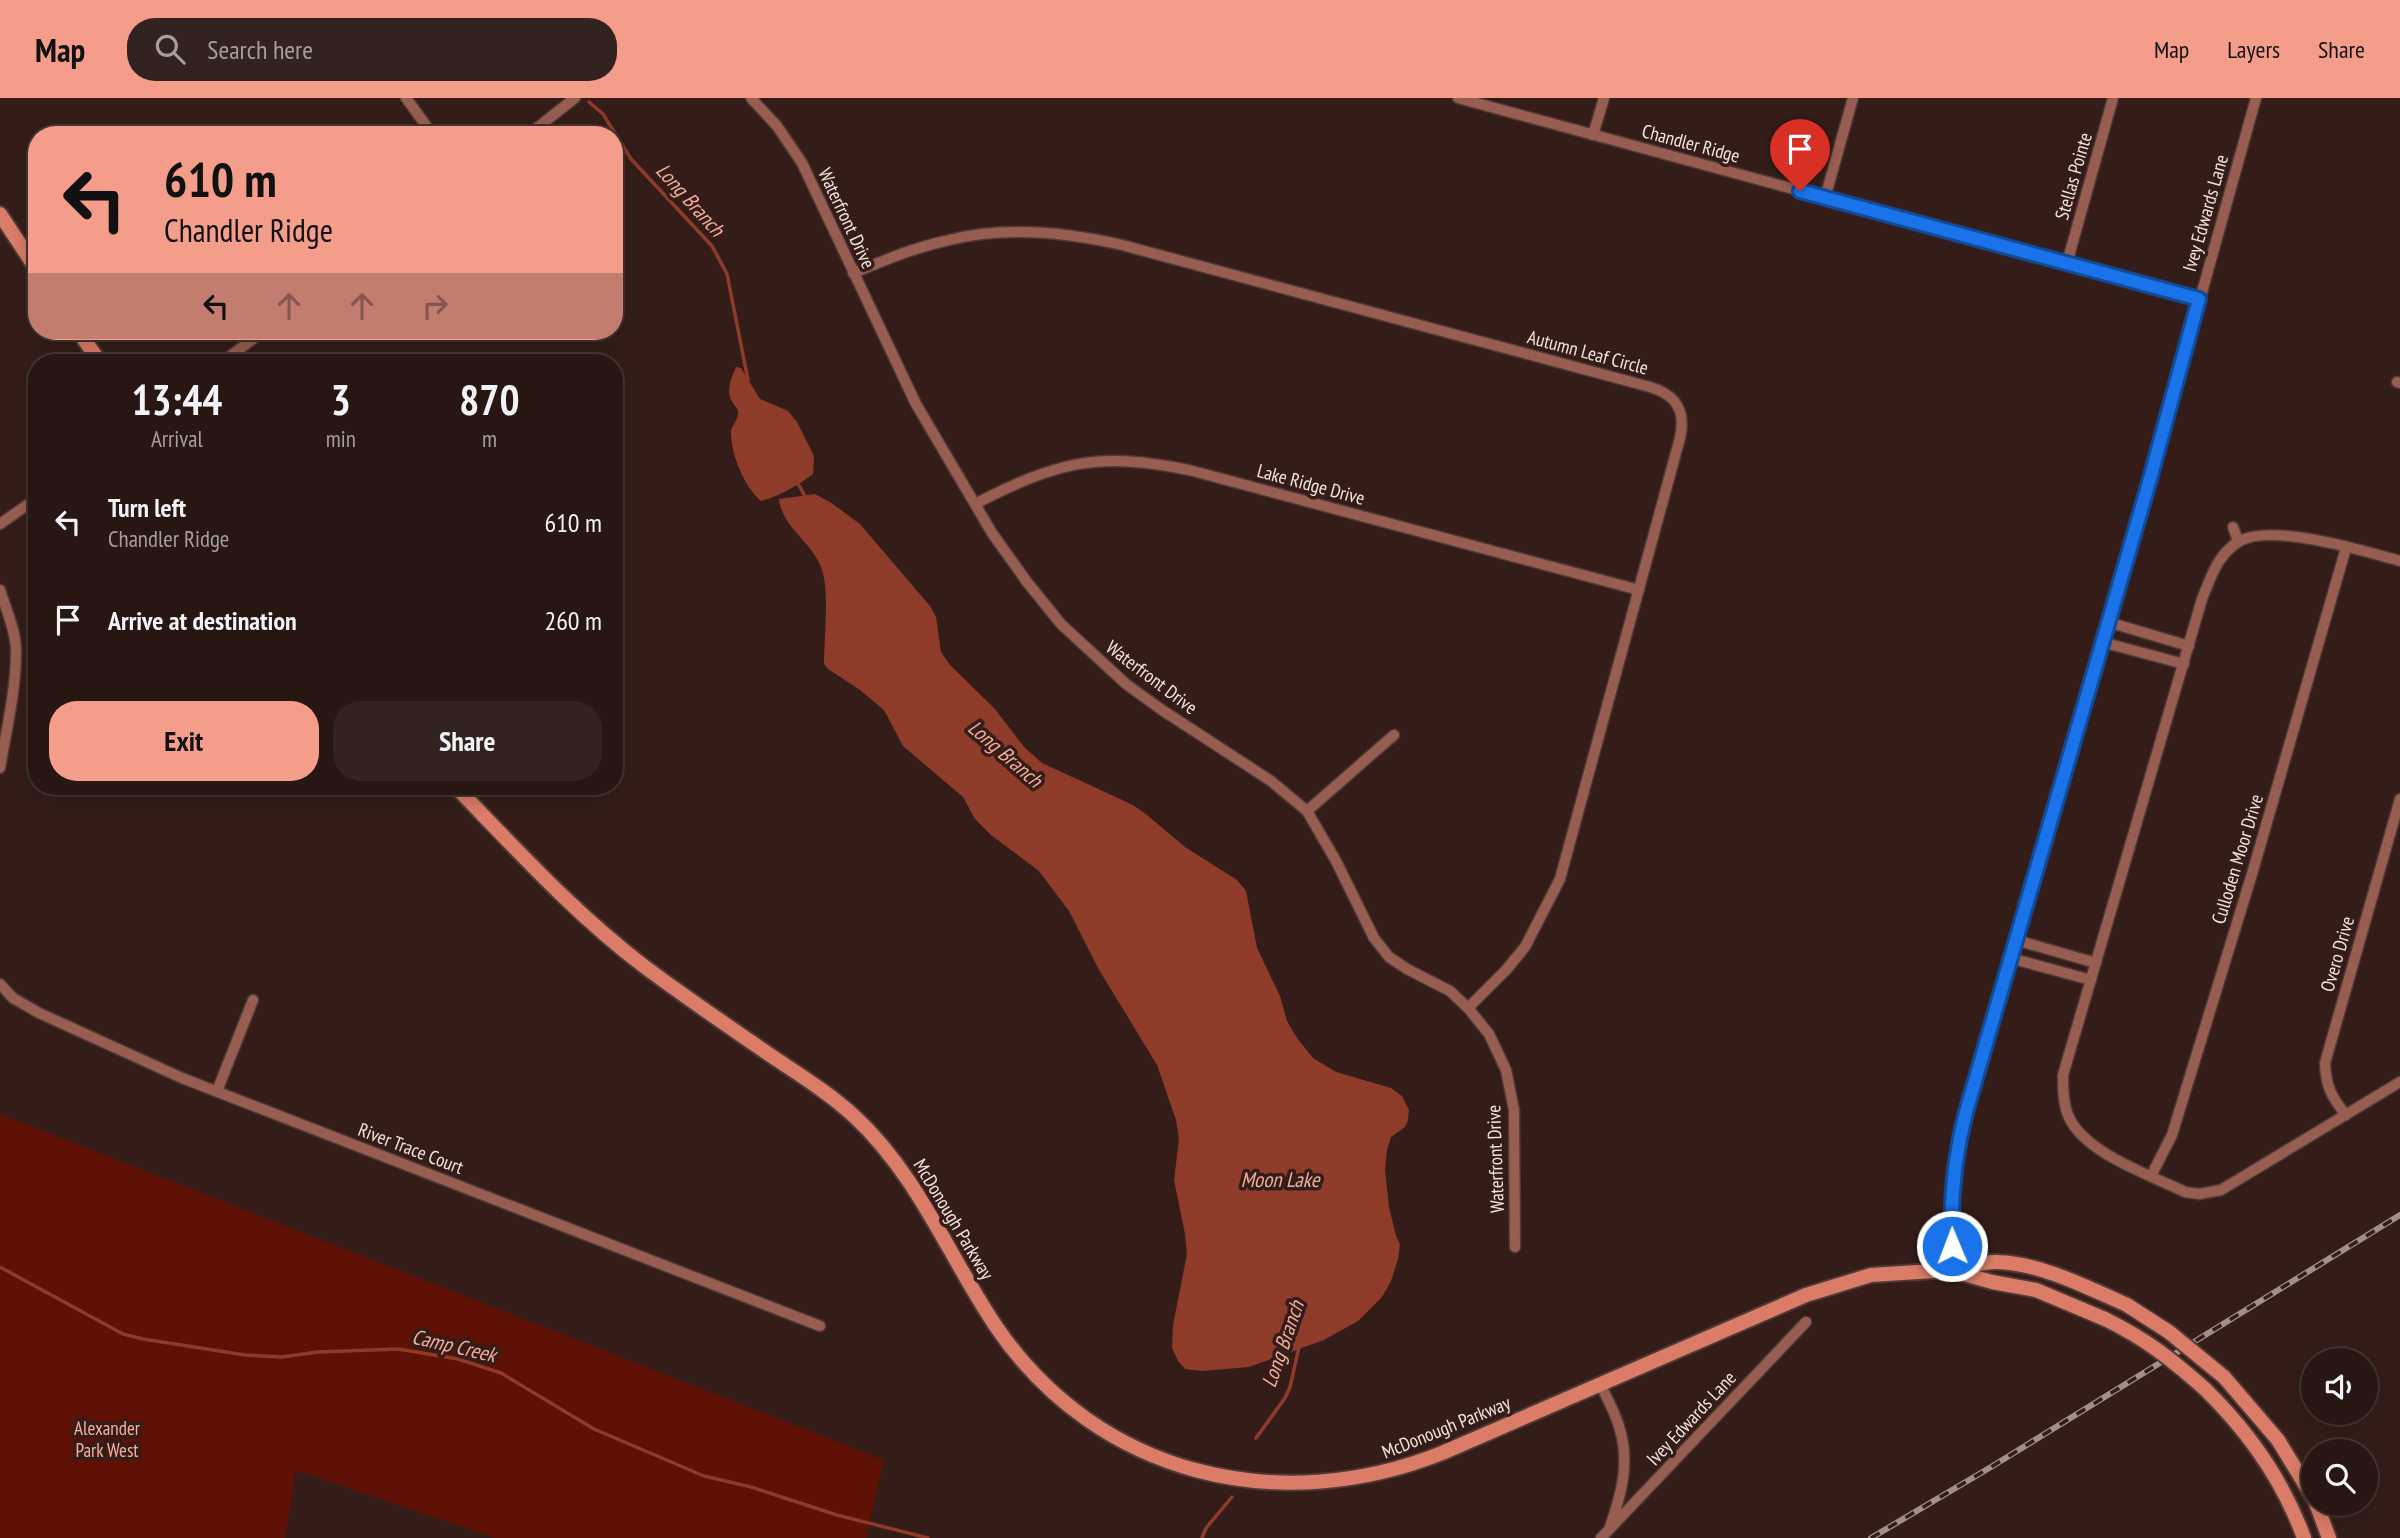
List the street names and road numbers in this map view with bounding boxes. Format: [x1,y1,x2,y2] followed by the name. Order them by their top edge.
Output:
[1639,118,1743,168] street label: Chandler Ridge
[2049,130,2097,222] street label: Stellas Pointe
[2177,152,2233,274] street label: Ivey Edwards Lane
[813,164,881,272] street label: Waterfront Drive
[1525,324,1651,380] street label: Autumn Leaf Circle
[1255,458,1368,510] street label: Lake Ridge Drive
[1102,635,1203,719] street label: Waterfront Drive
[2206,791,2268,927] street label: Culloden Moor Drive
[2315,913,2359,995] street label: Overo Drive
[1481,1104,1509,1214] street label: Waterfront Drive
[355,1117,468,1179] street label: River Trace Court
[909,1154,1000,1284] street label: McDonough Parkway
[1641,1366,1741,1470] street label: Ivey Edwards Lane
[1378,1390,1515,1464] street label: McDonough Parkway

